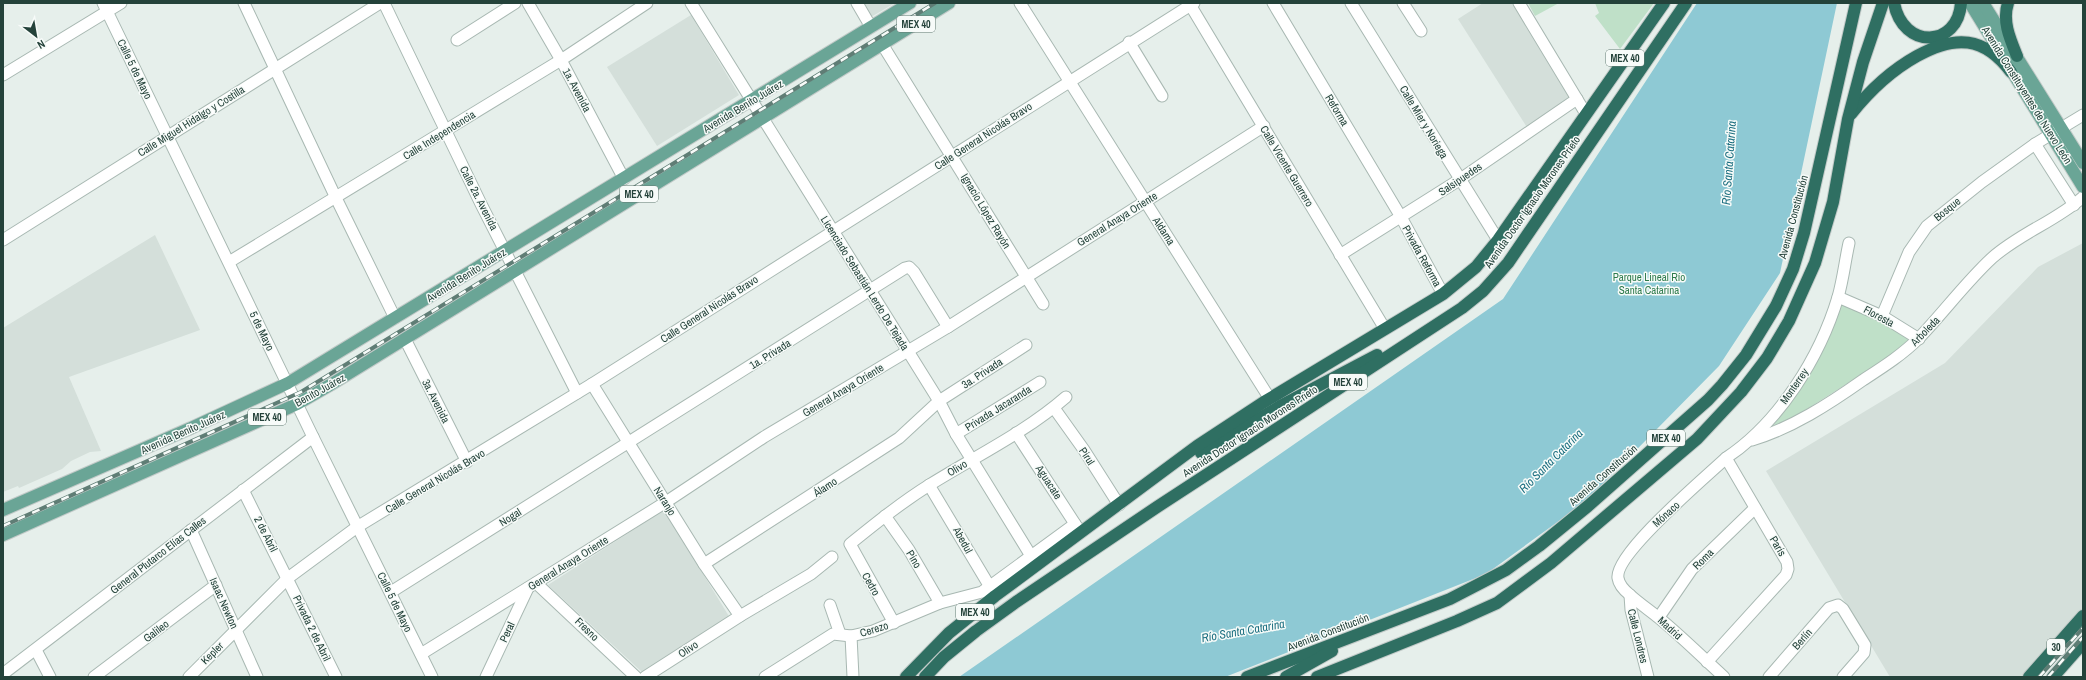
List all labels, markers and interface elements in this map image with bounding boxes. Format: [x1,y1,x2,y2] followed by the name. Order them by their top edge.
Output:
[16,16,56,56] north arrow
[897,16,935,32] road number: MEX 40
[1978,23,2075,166] street label: Avenida Constituyentes de Nuevo León
[35,37,48,52] text: N
[114,37,156,101] street label: Calle 5 de Mayo
[1606,50,1644,66] road number: MEX 40
[560,66,594,114] street label: 1a. Avenida
[699,76,786,136] street label: Avenida Benito Juárez
[135,82,247,160] street label: Calle Miguel Hidalgo y Costilla
[1397,83,1451,161] street label: Calle Mier y Noriega
[1322,92,1352,128] street label: Reforma
[931,99,1035,173] street label: Calle General Nicolás Bravo
[400,107,478,163] street label: Calle Independencia
[1718,120,1740,206] water label: Río Santa Catarina
[1257,123,1317,209] street label: Calle Vicente Guerrero
[1480,133,1583,272] street label: Avenida Doctor Ignacio Morones Prieto
[1436,159,1485,199] street label: Salsipuedes
[457,163,501,233] street label: Calle 2a. Avenida
[958,171,1014,251] street label: Ignacio López Rayón
[1775,174,1811,261] street label: Avenida Constitución
[620,186,658,202] road number: MEX 40
[1074,189,1160,249] street label: General Anaya Oriente
[1931,194,1963,224] street label: Bosque
[818,213,912,353] street label: Licenciado Sebastián Lerdo De Tejada
[1149,214,1178,248] street label: Aldama
[1399,223,1445,289] street label: Privada Reforma
[423,245,509,306] street label: Avenida Benito Juárez
[1613,270,1685,297] park label: Parque Lineal Río Santa Catarina
[657,272,761,346] street label: Calle General Nicolás Bravo
[1861,302,1897,330] street label: Floresta
[246,309,278,353] street label: 5 de Mayo
[1907,313,1943,350] street label: Arboleda
[747,336,793,372] street label: 1a. Privada
[959,355,1005,391] street label: 3a. Privada
[800,360,886,420] street label: General Anaya Oriente
[1777,365,1812,407] street label: Monterrey
[292,370,348,410] street label: Benito Juárez
[1329,374,1367,390] road number: MEX 40
[419,377,453,425] street label: 3a. Avenida
[962,382,1034,434] street label: Privada Jacaranda
[1179,382,1320,481] street label: Avenida Doctor Ignacio Morones Prieto
[138,407,228,457] street label: Avenida Benito Juárez
[248,409,286,425] road number: MEX 40
[1516,425,1587,496] water label: Río Santa Catarina
[1647,430,1685,446] road number: MEX 40
[1565,441,1640,509] street label: Avenida Constitución
[1076,444,1098,468] street label: Pirul
[383,446,487,516] street label: Calle General Nicolás Bravo
[944,457,970,479] street label: Olivo
[1032,461,1065,502] street label: Aguacate
[810,474,840,500] street label: Álamo
[651,484,679,518] street label: Naranjo
[1649,498,1683,530] street label: Mónaco
[496,505,524,529] street label: Nogal
[107,513,209,597] street label: General Plutarco Elías Calles
[251,514,281,554] street label: 2 de Abril
[950,523,976,556] street label: Abedul
[525,533,611,593] street label: General Anaya Oriente
[1767,533,1790,559] street label: París
[1690,546,1716,572] street label: Roma
[903,547,925,571] street label: Pino
[374,570,416,634] street label: Calle 5 de Mayo
[859,570,883,598] street label: Cedro
[206,575,242,631] street label: Isaac Newton
[290,593,334,663] street label: Privada 2 de Abril
[956,604,994,620] road number: MEX 40
[1624,607,1652,665] street label: Calle Londres
[1284,610,1371,654] street label: Avenida Constitución
[1655,613,1685,643] street label: Madrid
[572,614,602,644] street label: Fresno
[1200,616,1286,646] water label: Río Santa Catarina
[140,617,172,645] street label: Galileo
[858,618,890,640] street label: Cerezo
[496,619,518,645] street label: Peral
[1789,626,1815,652] street label: Berlín
[675,637,701,661] street label: Olivo
[198,639,226,667] street label: Kepler
[2047,639,2065,655] road number: 30

